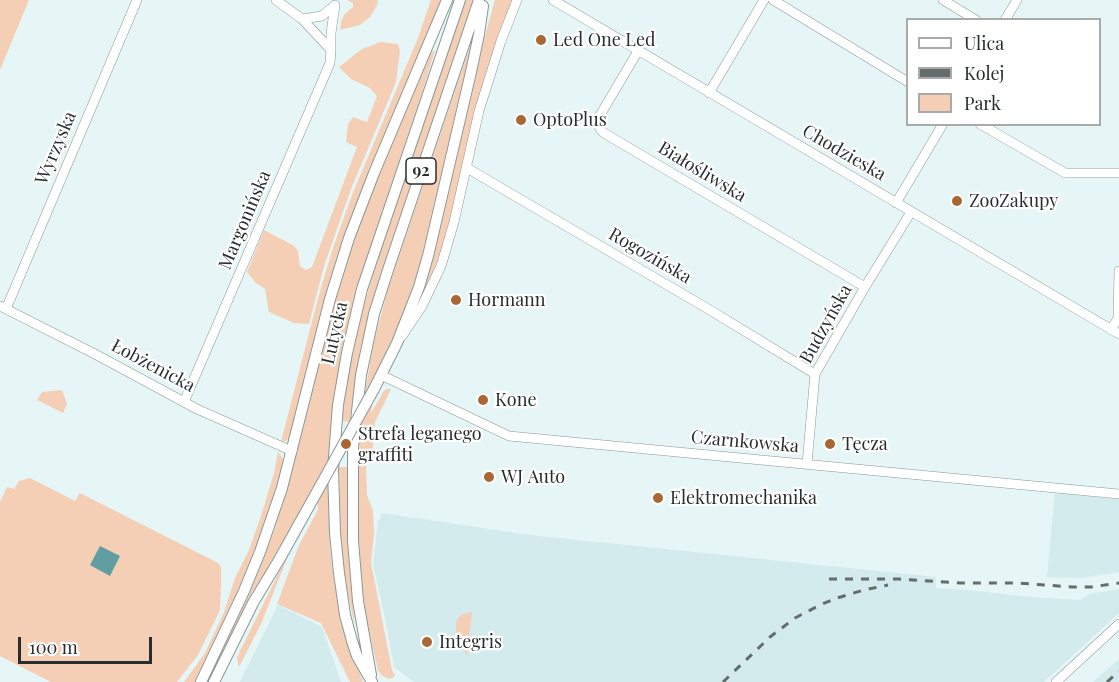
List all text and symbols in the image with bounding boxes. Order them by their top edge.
legend [906,18,1101,126]
place label: Led One Led [553,29,655,51]
text: Ulica [964,31,1004,55]
marker: Led One Led [534,33,548,47]
text: Kolej [964,61,1004,85]
text: Park [964,91,1001,115]
street label: Wyrzyska [31,108,81,188]
place label: OptoPlus [533,109,607,131]
marker: OptoPlus [514,113,528,127]
street label: Chodzieska [798,120,890,186]
street label: Białośliwska [654,137,750,207]
road number: 92 [406,158,436,184]
street label: Margonińska [214,167,276,273]
place label: ZooZakupy [969,190,1058,212]
marker: ZooZakupy [950,194,964,208]
street label: Rogozińska [605,224,695,288]
street label: Budzyńska [795,281,857,367]
place label: Hormann [468,289,546,311]
marker: Hormann [449,293,463,307]
street label: Lutycka [317,300,353,366]
street label: Łobżenicka [107,335,199,397]
place label: Kone [495,389,537,411]
marker: Kone [476,393,490,407]
place label: Strefa leganego graffiti [358,423,482,466]
street label: Czarnkowska [690,427,800,457]
place label: Tęcza [842,433,888,455]
marker: Strefa leganego graffiti [339,437,353,451]
marker: Tęcza [823,437,837,451]
place label: WJ Auto [501,466,565,488]
marker: WJ Auto [482,470,496,484]
place label: Elektromechanika [670,487,817,509]
marker: Elektromechanika [651,491,665,505]
scale bar [21,625,154,663]
place label: Integris [439,631,502,653]
text: 100 m [29,635,78,659]
marker: Integris [420,635,434,649]

